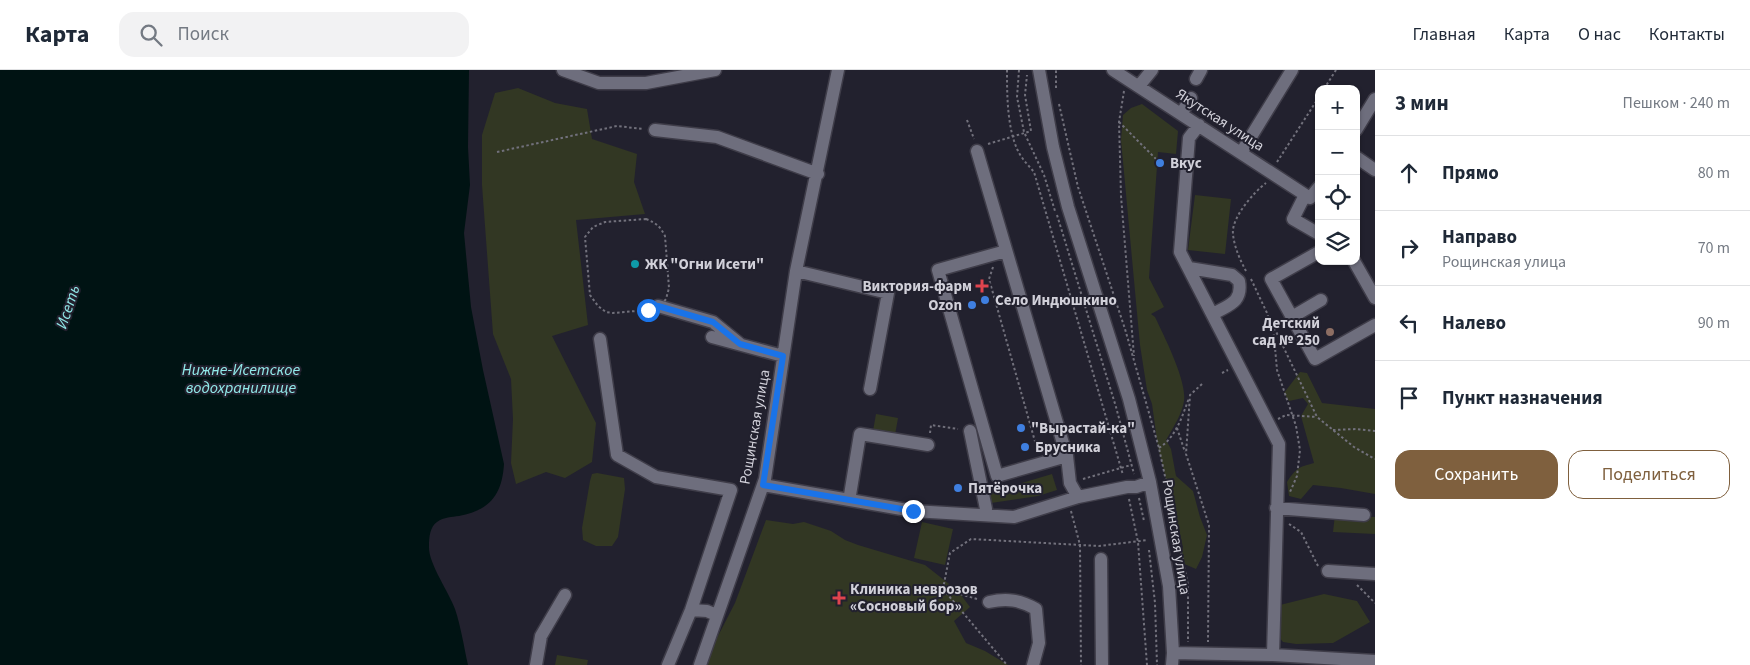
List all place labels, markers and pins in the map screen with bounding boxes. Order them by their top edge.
place label: Вкус [1170,153,1202,174]
marker: Вкус [1154,157,1166,169]
place label: ЖК "Огни Исети" [645,254,764,275]
marker: ЖК "Огни Исети" [629,258,641,270]
place label: Виктория-фарм [863,276,972,297]
marker: Виктория-фарм [976,280,988,292]
place label: Село Индюшкино [995,290,1117,311]
marker: Село Индюшкино [979,294,991,306]
place label: Ozon [928,295,962,316]
marker: Ozon [966,299,978,311]
place label: Детский сад № 250 [1252,313,1320,351]
marker: Детский сад № 250 [1324,326,1336,338]
place label: "Вырастай-ка" [1031,418,1135,439]
marker: "Вырастай-ка" [1015,422,1027,434]
place label: Брусника [1035,437,1101,458]
marker: Брусника [1019,441,1031,453]
place label: Пятёрочка [968,478,1042,499]
marker: Пятёрочка [952,482,964,494]
place label: Клиника неврозов «Сосновый бор» [850,579,978,617]
marker: Клиника неврозов «Сосновый бор» [832,591,846,605]

